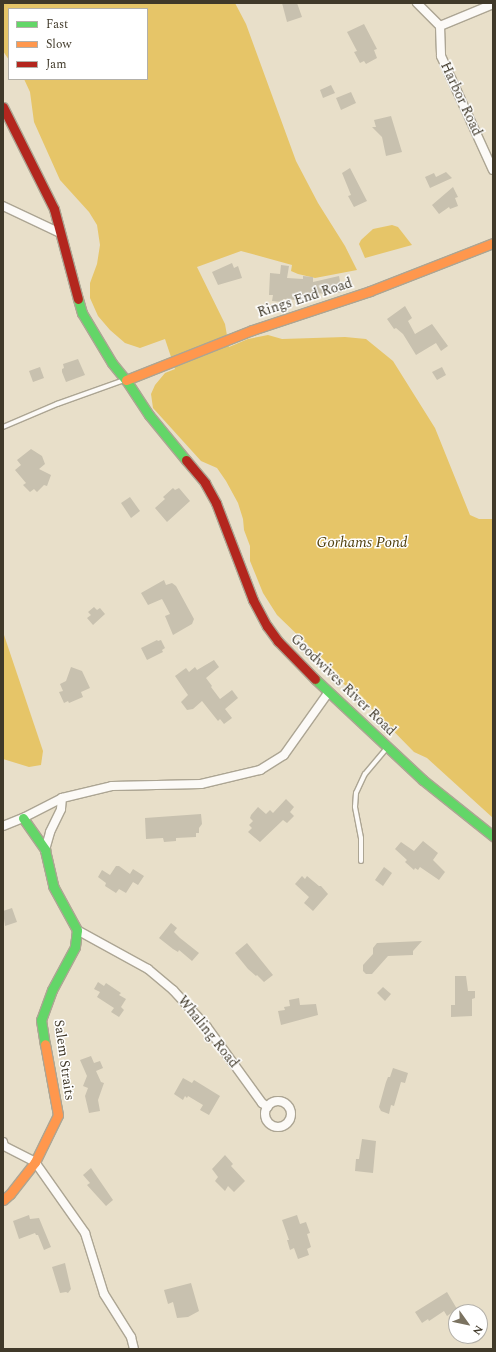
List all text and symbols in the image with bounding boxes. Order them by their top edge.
legend [8,8,148,80]
text: Fast [46,15,68,34]
text: Slow [46,35,71,54]
text: Jam [46,55,67,74]
street label: Harbor Road [437,59,485,139]
street label: Rings End Road [255,275,355,321]
water label: Gorhams Pond [316,534,408,552]
street label: Goodwives River Road [287,630,399,740]
street label: Whaling Road [174,993,242,1071]
street label: Salem Straits [50,1018,78,1102]
north arrow [448,1304,488,1344]
text: N [468,1322,487,1339]

